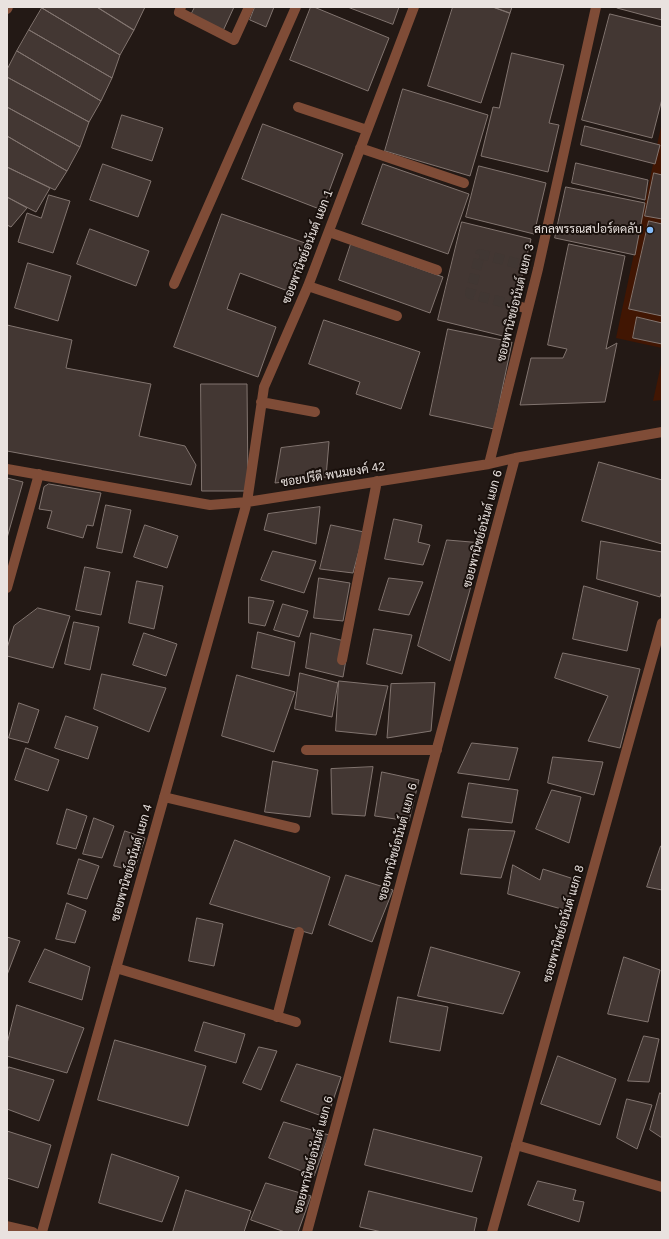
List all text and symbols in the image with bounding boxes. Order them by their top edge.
street label: ซอยพานิชย์อนันต์ แยก 1 [280,188,336,306]
place label: สกลพรรณสปอร์ตคลับ [534,223,642,237]
marker: สกลพรรณสปอร์ตคลับ [645,225,655,235]
street label: ซอยพานิชย์อนันต์ แยก 3 [494,242,538,364]
street label: ซอยปรีดี พนมยงค์ 42 [280,460,386,490]
street label: ซอยพานิชย์อนันต์ แยก 6 [460,469,506,589]
street label: ซอยพานิชย์อนันต์ แยก 6 [375,782,421,902]
street label: ซอยพานิชย์อนันต์ แยก 4 [108,803,156,923]
street label: ซอยพานิชย์อนันต์ แยก 8 [540,864,588,984]
street label: ซอยพานิชย์อนันต์ แยก 6 [291,1095,337,1215]

